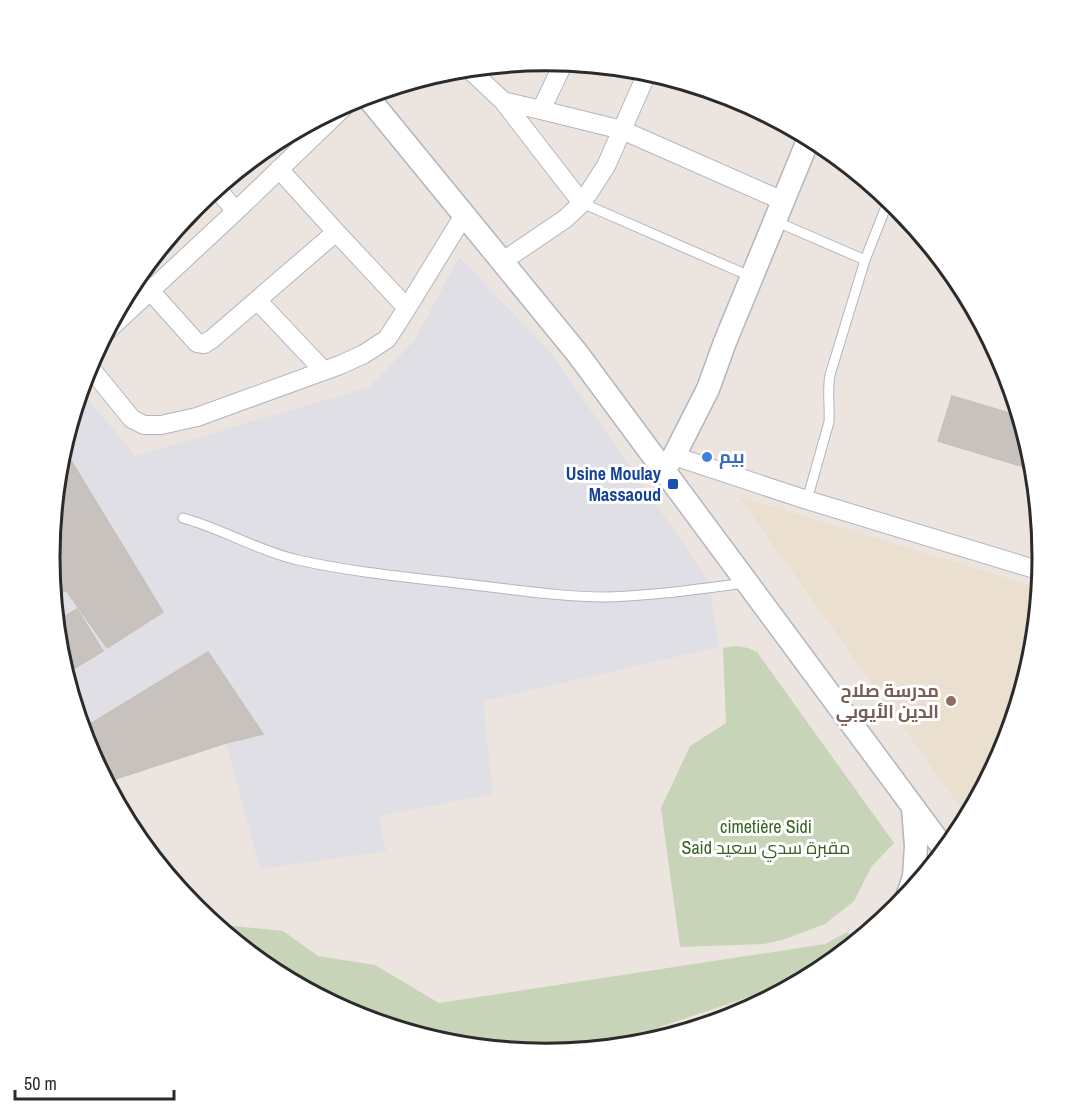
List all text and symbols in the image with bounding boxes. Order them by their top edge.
place label: بيم [719,444,745,469]
marker: بيم [700,450,714,464]
place label: Usine Moulay Massaoud [566,461,662,507]
marker: Usine Moulay Massaoud [666,477,680,491]
place label: مدرسة صلاح الدين الأيوبي [836,678,939,727]
marker: مدرسة صلاح الدين الأيوبي [944,694,958,708]
park label: cimetière Sidi Said مقبرة سدي سعيد [682,814,850,862]
scale bar [15,1063,174,1101]
text: 50 m [24,1071,57,1096]

